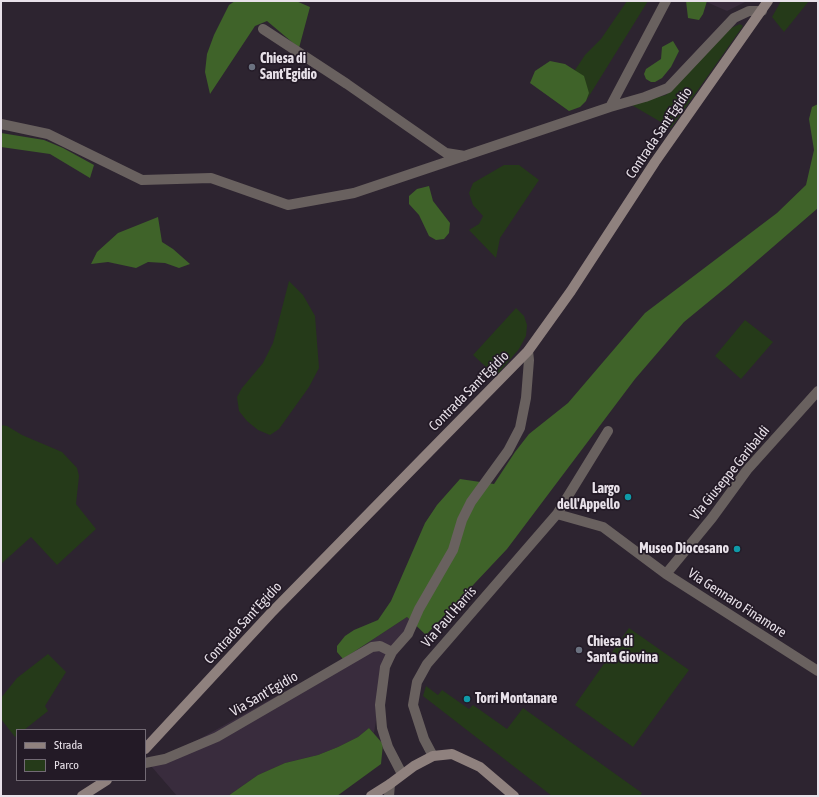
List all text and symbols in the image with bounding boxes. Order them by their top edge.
place label: Chiesa di Sant'Egidio [260,51,317,84]
marker: Chiesa di Sant'Egidio [247,62,257,72]
street label: Contrada Sant'Egidio [622,84,696,182]
street label: Contrada Sant'Egidio [425,347,513,435]
street label: Via Giuseppe Garibaldi [687,422,773,524]
place label: Largo dell'Appello [557,481,620,514]
marker: Largo dell'Appello [623,492,633,502]
place label: Museo Diocesano [639,541,729,557]
marker: Museo Diocesano [732,544,742,554]
street label: Via Gennaro Finamore [684,565,790,641]
street label: Contrada Sant'Egidio [201,578,285,668]
street label: Via Paul Harris [418,583,480,651]
place label: Chiesa di Santa Giovina [587,634,658,666]
marker: Chiesa di Santa Giovina [574,645,584,655]
street label: Via Sant'Egidio [227,668,301,720]
place label: Torri Montanare [475,691,557,707]
marker: Torri Montanare [462,694,472,704]
legend [16,729,146,781]
text: Strada [54,738,83,752]
text: Parco [54,758,79,772]

